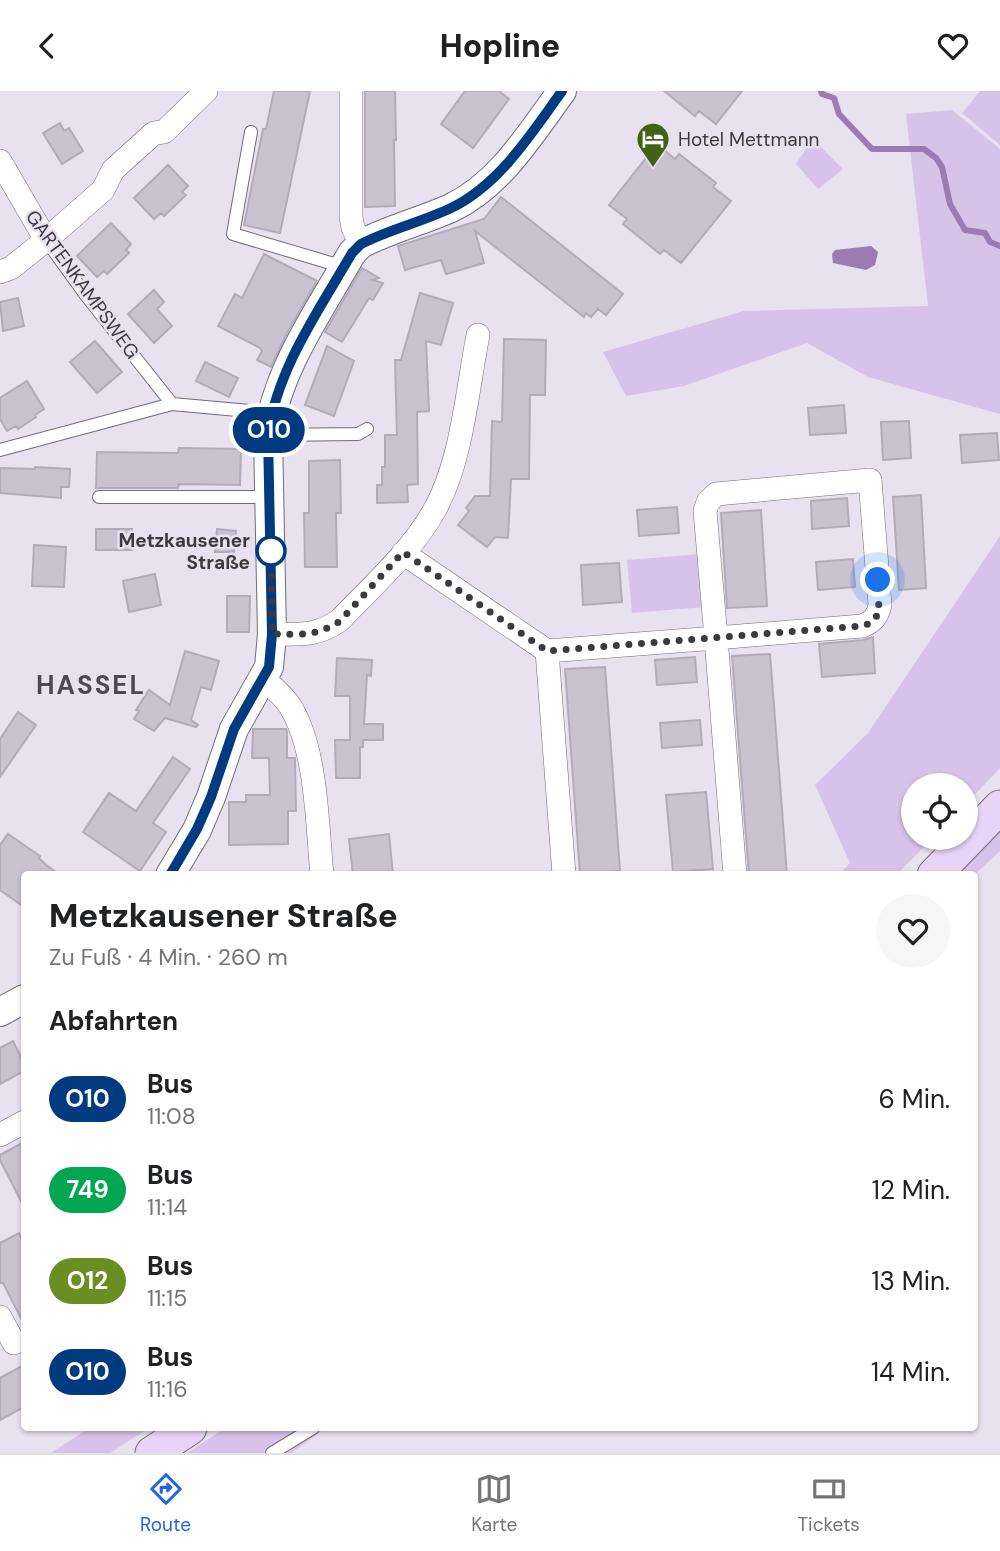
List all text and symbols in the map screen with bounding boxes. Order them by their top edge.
text: Hopline [440,25,560,67]
icon: back [28,27,66,65]
icon: heart [934,27,972,65]
hotel icon: Hotel Mettmann [634,120,672,169]
place label: Hotel Mettmann [678,127,820,152]
street label: GARTENKAMPSWEG [20,205,145,364]
line badge: O10 [229,407,309,453]
text: O10 [247,414,291,445]
place label: Metzkausener Straße [118,528,250,575]
marker: Metzkausener Straße [256,536,286,566]
your location [860,562,895,597]
district label: HASSEL [36,668,146,702]
map controls [901,773,978,850]
button: locate [901,773,978,850]
text: Metzkausener Straße [49,894,398,937]
button: heart [876,894,950,968]
text: Zu Fuß · 4 Min. · 260 m [49,942,288,972]
text: Abfahrten [49,1004,178,1038]
text: Bus [147,1067,193,1101]
text: 6 Min. [879,1082,950,1116]
text: O10 [65,1083,110,1114]
text: 11:08 [147,1101,196,1131]
text: Bus [147,1158,193,1192]
text: 12 Min. [872,1173,950,1207]
text: 749 [66,1174,109,1205]
text: 11:14 [147,1192,187,1222]
text: Bus [147,1249,193,1283]
text: 13 Min. [871,1264,950,1298]
text: O12 [67,1265,108,1296]
text: 11:15 [147,1283,187,1313]
text: Bus [147,1340,193,1374]
text: 14 Min. [871,1355,950,1389]
text: O10 [65,1356,110,1387]
text: 11:16 [147,1374,188,1404]
tab: Route [140,1470,191,1537]
tab: Karte [471,1470,517,1537]
tab: Tickets [797,1470,860,1537]

